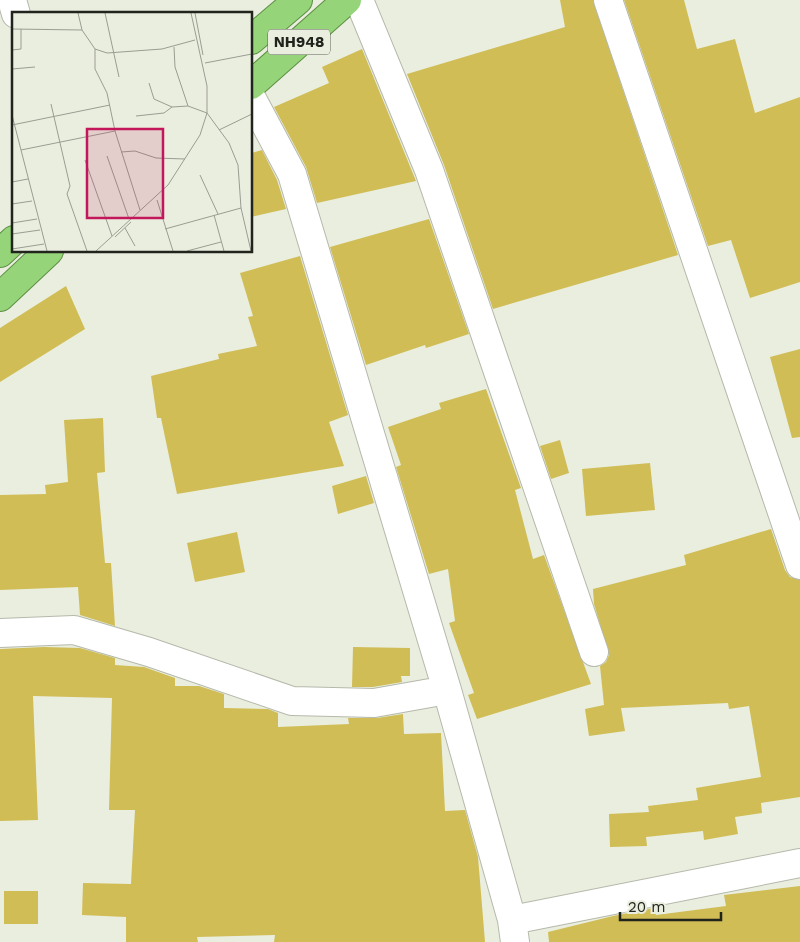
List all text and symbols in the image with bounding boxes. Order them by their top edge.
inset map [12,12,252,252]
road number: NH948 [268,30,330,54]
scale bar [620,890,721,922]
text: 20 m [628,898,666,916]

